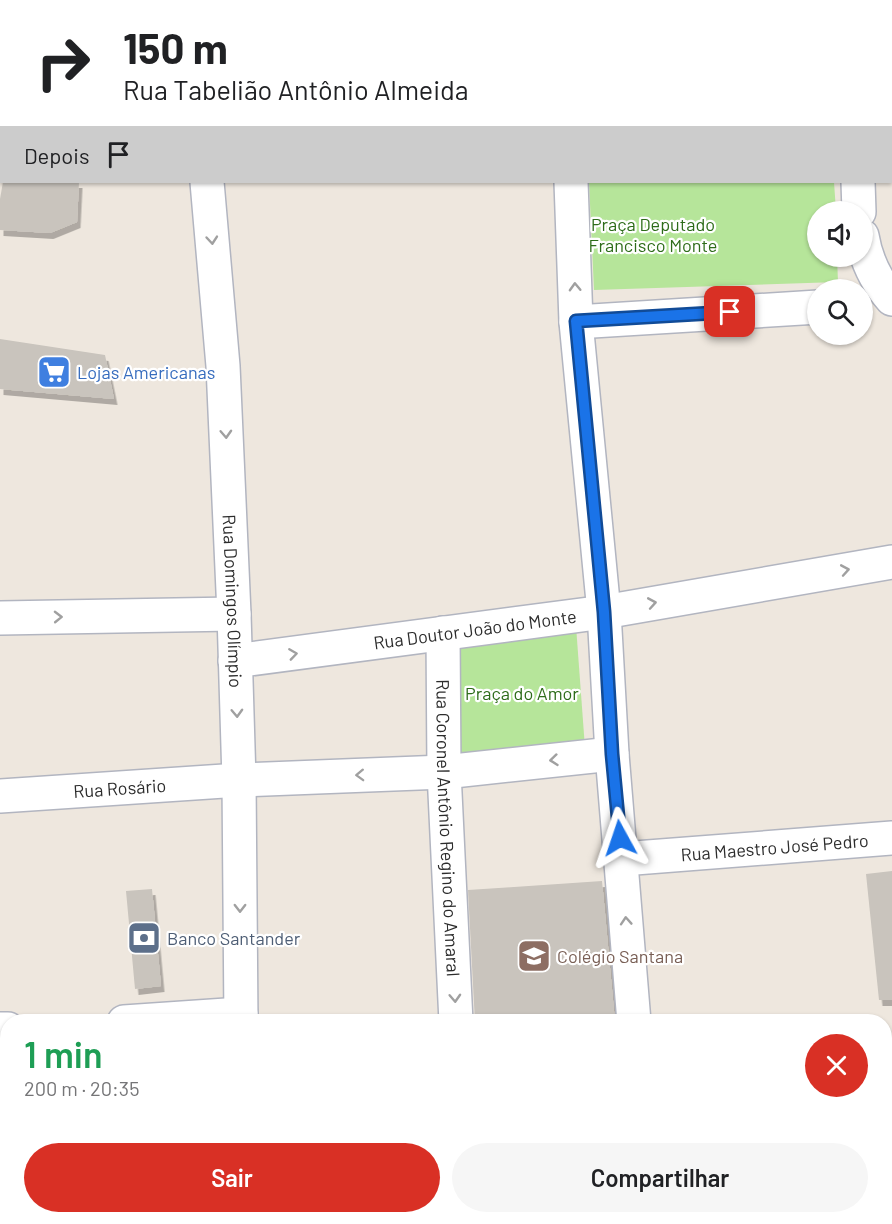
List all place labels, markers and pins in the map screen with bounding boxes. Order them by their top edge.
pin [704,286,755,337]
supermarket icon: Lojas Americanas [36,354,72,390]
place label: Lojas Americanas [77,361,215,383]
bank icon: Banco Santander [126,920,162,956]
place label: Banco Santander [167,927,301,949]
school or university icon: Colégio Santana [516,938,552,974]
place label: Colégio Santana [557,945,683,967]

